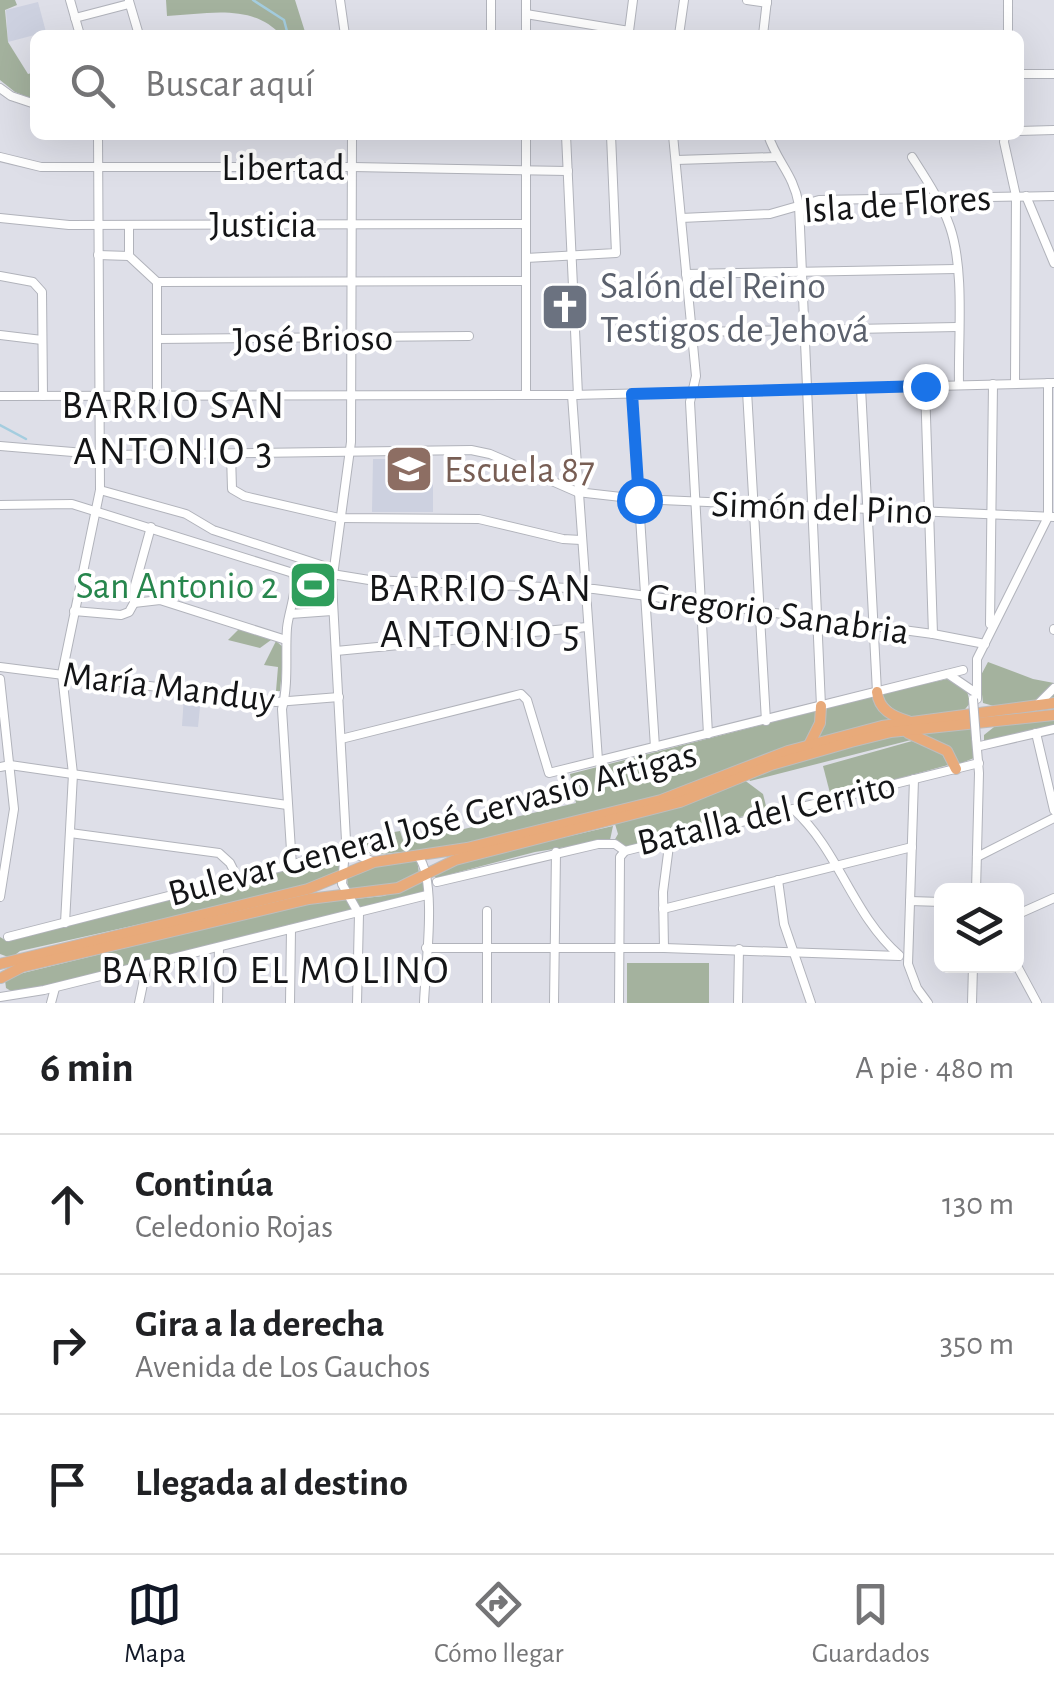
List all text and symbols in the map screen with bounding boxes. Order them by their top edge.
search box [30,30,1024,140]
icon: search [65,58,120,113]
text: Buscar aquí [145,66,314,104]
street label: Libertad [221,150,345,188]
street label: Isla de Flores [802,179,992,231]
street label: Justicia [209,207,317,245]
place label: Salón del Reino Testigos de Jehová [600,268,869,350]
church icon: Salón del Reino Testigos de Jehová [539,281,591,333]
street label: José Brioso [233,320,394,360]
route end [903,364,949,410]
district label: BARRIO SAN ANTONIO 3 [61,386,287,472]
school or university icon: Escuela 87 [383,443,435,495]
place label: Escuela 87 [444,452,595,490]
route start [617,478,663,524]
street label: Simón del Pino [710,486,933,532]
sports icon: San Antonio 2 [287,559,339,611]
place label: San Antonio 2 [76,568,278,606]
district label: BARRIO SAN ANTONIO 5 [368,569,594,655]
street label: Gregorio Sanabria [644,578,911,652]
street label: María Manduy [61,656,277,720]
street label: Bulevar General José Gervasio Artigas [164,736,701,914]
street label: Batalla del Cerrito [634,767,899,863]
map controls [934,883,1024,973]
button: layers [934,883,1024,973]
district label: BARRIO EL MOLINO [101,951,451,991]
text: 6 min [40,1047,134,1089]
text: A pie · 480 m [855,1052,1014,1084]
text: Continúa [135,1166,274,1204]
icon: ahead [40,1177,95,1232]
text: 130 m [942,1188,1014,1220]
text: Celedonio Rojas [135,1211,333,1243]
text: Gira a la derecha [135,1306,385,1344]
icon: right [40,1317,95,1372]
text: 350 m [940,1328,1014,1360]
text: Avenida de Los Gauchos [135,1351,430,1383]
icon: arrive [40,1457,95,1512]
text: Llegada al destino [135,1465,408,1503]
tab: Mapa [124,1577,186,1671]
tab: Cómo llegar [434,1577,564,1671]
tab: Guardados [812,1577,930,1671]

